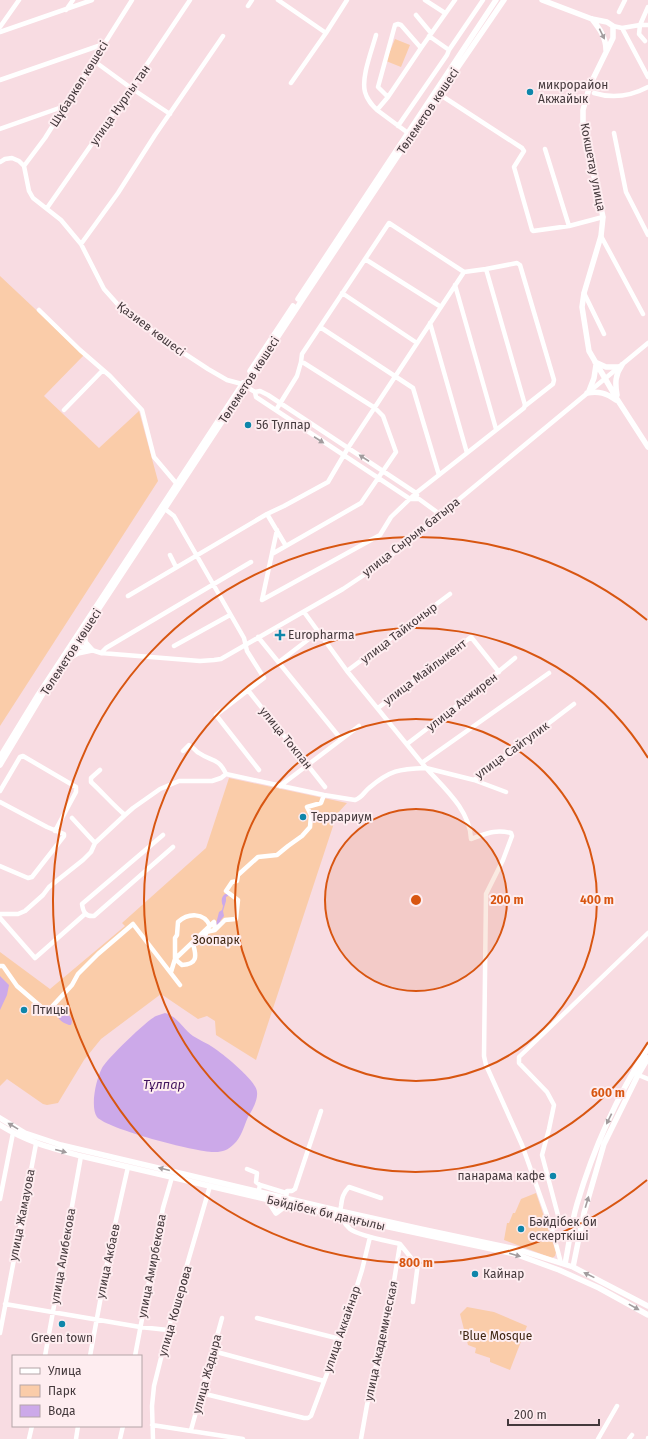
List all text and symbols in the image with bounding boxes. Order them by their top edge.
one-way arrow [599,28,605,40]
street label: Шұбаркөл көшесі [47,38,111,130]
street label: улица Нурлы тан [87,62,153,148]
street label: Төлеметов көшесі [394,65,462,157]
place label: микрорайон Акжайык [538,78,608,106]
marker: микрорайон Акжайык [525,87,535,97]
street label: Кокшетау улица [578,122,608,212]
street label: Қазиев көшесі [114,299,188,359]
street label: Төлеметов көшесі [216,334,282,426]
place label: 56 Тулпар [256,418,311,432]
marker: 56 Тулпар [243,420,253,430]
one-way arrow [314,436,324,444]
one-way arrow [358,455,370,462]
street label: улица Сырым батыра [359,495,463,579]
street label: улица Тайконыр [358,600,440,666]
street label: Төлеметов көшесі [38,606,104,698]
place label: Europharma [288,628,355,642]
marker: Europharma [275,630,285,640]
street label: улица Майлыкент [381,636,470,708]
street label: улица Акжирен [424,670,500,734]
street label: улица Токпан [257,704,315,772]
street label: улица Сайгулик [472,718,552,782]
place label: Террариум [311,810,372,824]
marker: Террариум [298,812,308,822]
centre of rings [409,893,423,907]
text: 200 m [490,893,524,907]
text: 400 m [580,893,614,907]
park label: Зоопарк [192,933,240,947]
place label: Птицы [32,1003,69,1017]
marker: Птицы [19,1005,29,1015]
water label: Тұлпар [143,1077,185,1092]
text: 600 m [591,1086,625,1100]
one-way arrow [606,1114,612,1125]
one-way arrow [7,1122,19,1129]
one-way arrow [55,1149,67,1155]
one-way arrow [158,1166,171,1172]
street label: улица Жамауова [6,1168,38,1262]
place label: панарама кафе [458,1169,545,1183]
marker: панарама кафе [548,1171,558,1181]
street label: Бәйдібек би даңғылы [265,1193,387,1233]
one-way arrow [584,1196,590,1208]
street label: улица Алибекова [48,1207,78,1305]
street label: улица Амирбекова [135,1213,169,1319]
place label: Бәйдібек би ескерткіші [529,1215,597,1243]
street label: улица Акбаев [93,1222,123,1300]
marker: Бәйдібек би ескерткіші [516,1224,526,1234]
one-way arrow [510,1252,522,1258]
text: 800 m [399,1256,433,1270]
street label: улица Кошерова [155,1264,195,1358]
place label: Кайнар [483,1267,524,1281]
marker: Кайнар [470,1269,480,1279]
one-way arrow [583,1272,594,1278]
street label: улица Академическая [361,1280,401,1402]
street label: улица Аккайнар [321,1284,363,1374]
one-way arrow [628,1303,640,1310]
marker: Green town [57,1319,67,1329]
park label: 'Blue Mosque [460,1329,532,1343]
place label: Green town [31,1331,93,1345]
street label: улица Жадыра [190,1333,224,1415]
legend [12,1355,142,1427]
text: Улица [48,1364,82,1378]
text: Парк [48,1384,77,1398]
scale bar [508,1401,599,1427]
text: Вода [48,1404,75,1418]
text: 200 m [514,1408,547,1422]

